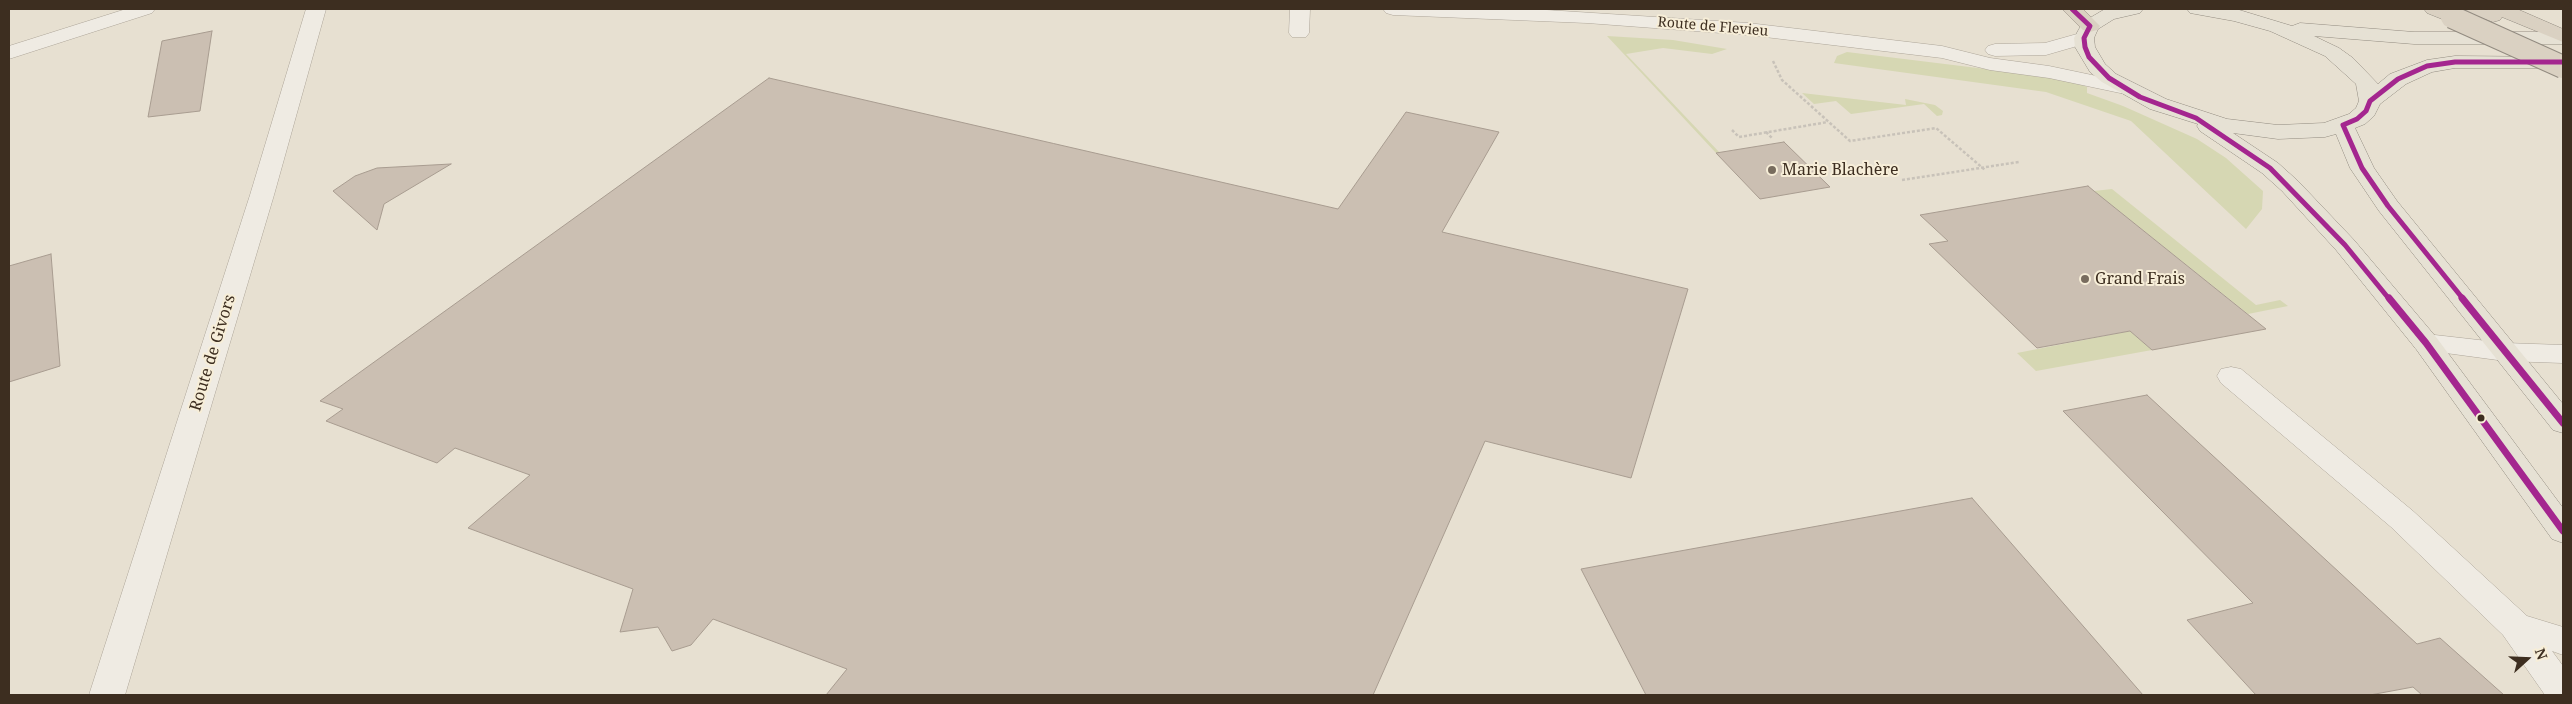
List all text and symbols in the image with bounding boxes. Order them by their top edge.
street label: Route de Flevieu [1657,14,1769,40]
place label: Marie Blachère [1782,160,1899,180]
marker: Marie Blachère [1766,164,1778,176]
place label: Grand Frais [2095,269,2185,289]
marker: Grand Frais [2079,273,2091,285]
street label: Route de Givors [186,293,240,413]
unlabelled marker [2476,413,2486,423]
north arrow [2502,634,2552,684]
text: N [2531,645,2552,662]

